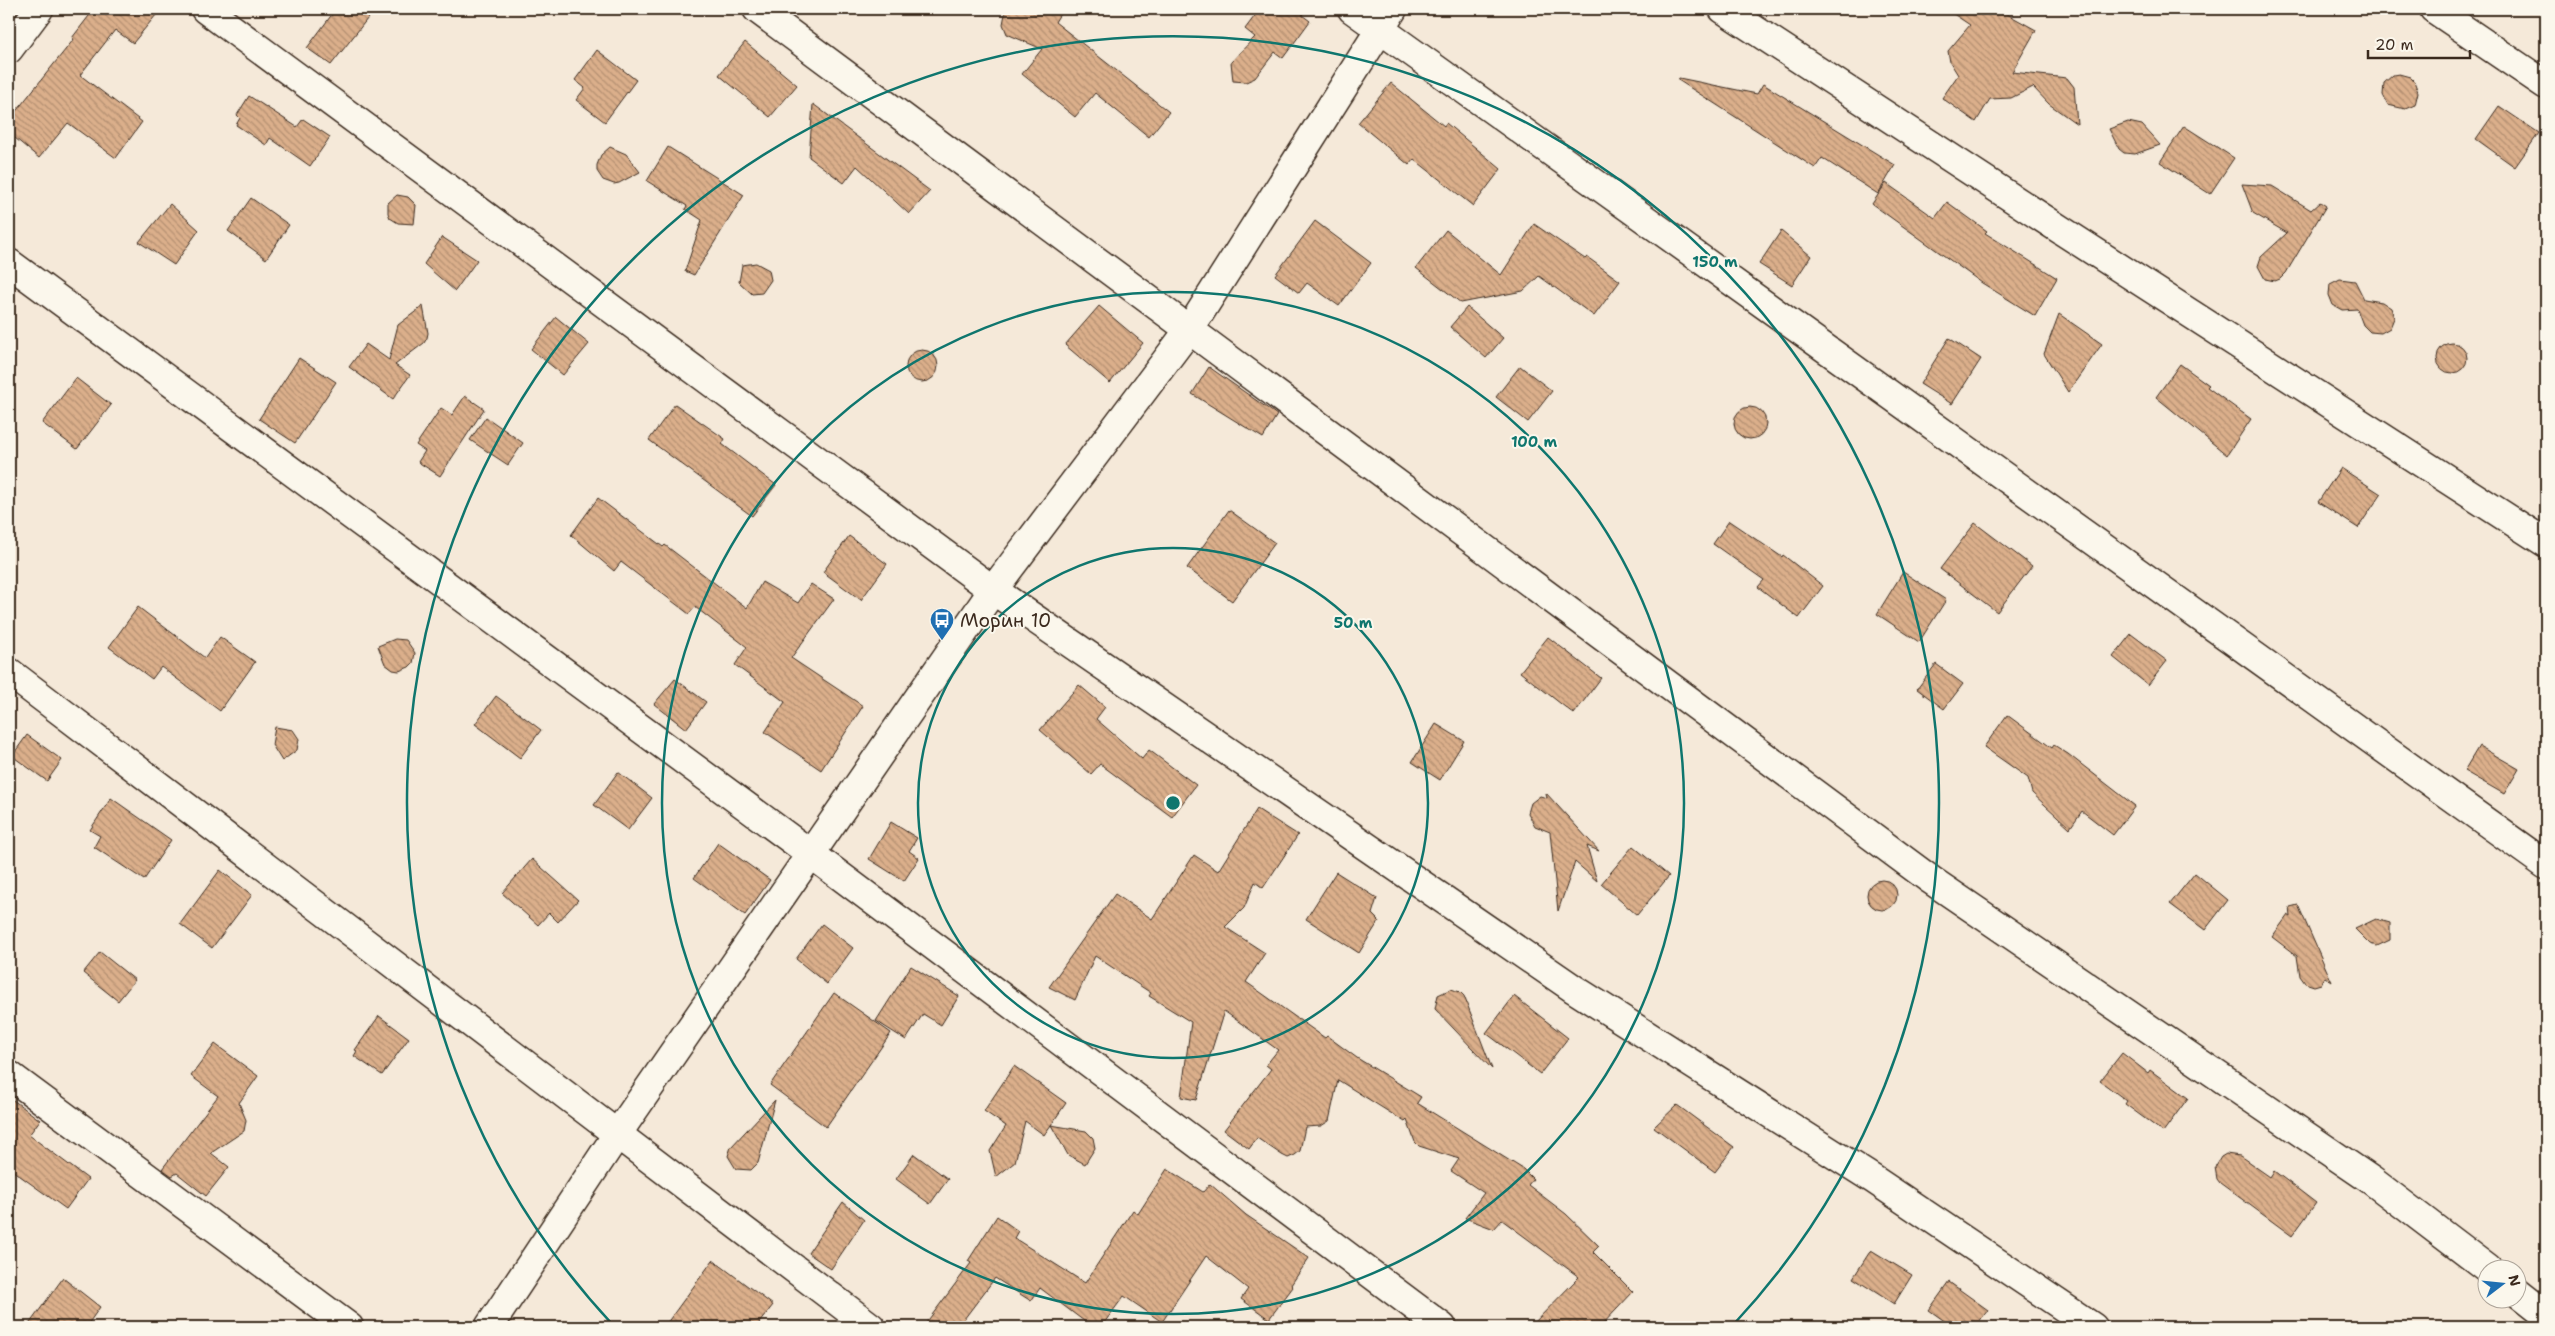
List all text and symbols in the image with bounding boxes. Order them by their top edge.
scale bar [2368,28,2470,60]
text: 20 m [2375,35,2414,55]
text: 150 m [1692,252,1738,272]
text: 100 m [1511,432,1557,452]
bus stop icon: Морин 10 [929,607,955,641]
place label: Морин 10 [960,608,1051,633]
text: 50 m [1334,613,1373,633]
centre of rings [1164,794,1182,812]
north arrow [2478,1258,2528,1308]
text: N [2504,1273,2525,1288]

